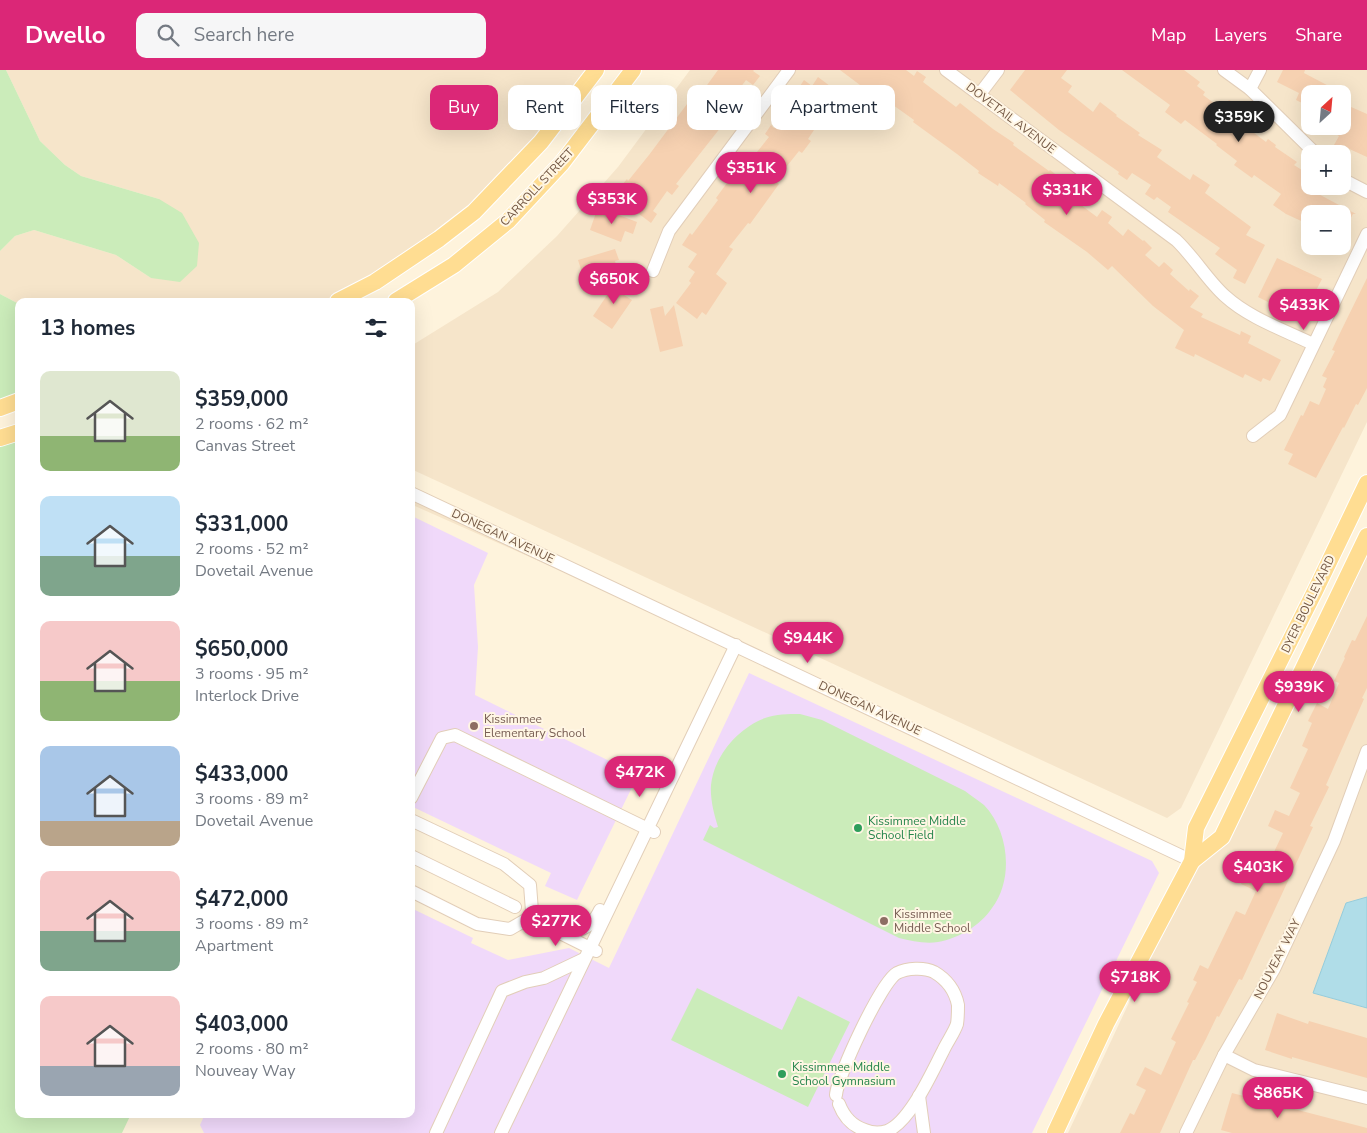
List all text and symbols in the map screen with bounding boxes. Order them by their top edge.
search box [136,13,486,58]
text: Dwello [25,19,106,51]
icon: search [154,21,182,49]
text: Search here [194,22,294,48]
text: Map [1151,23,1186,47]
text: Layers [1214,23,1267,47]
text: Share [1295,23,1342,47]
street label: DOVETAIL AVENUE [963,79,1059,157]
chip: Buy [430,85,498,130]
chip: Rent [508,85,581,130]
chip: Filters [591,85,677,130]
chip: New [687,85,761,130]
chip: Apartment [771,85,895,130]
north arrow [1301,85,1351,135]
map controls [1301,85,1351,255]
pin: $359K [1204,100,1274,143]
text: $359K [1214,106,1264,128]
street label: CARROLL STREET [497,144,578,230]
button: + [1301,145,1351,195]
pin: $351K [716,152,786,194]
text: $351K [726,157,776,179]
pin: $331K [1032,174,1102,216]
text: $331K [1042,179,1092,201]
pin: $353K [577,182,647,225]
text: $353K [587,188,637,210]
button: − [1301,205,1351,255]
pin: $650K [579,262,649,305]
text: $650K [589,268,639,290]
pin: $433K [1269,288,1339,331]
text: $433K [1279,294,1329,316]
text: 13 homes [40,314,135,342]
icon: filters [362,314,390,342]
text: $359,000 [195,385,288,413]
icon: home [80,391,140,451]
text: 2 rooms · 62 m² [195,413,308,435]
text: Canvas Street [195,435,295,457]
street label: DONEGAN AVENUE [449,505,557,567]
text: $331,000 [195,510,288,538]
icon: home [80,516,140,576]
text: 2 rooms · 52 m² [195,538,308,560]
street label: DYER BOULEVARD [1277,552,1339,655]
text: Dovetail Avenue [195,560,313,582]
pin: $944K [773,622,843,664]
text: $944K [783,627,833,649]
text: $650,000 [195,635,288,663]
icon: home [80,641,140,701]
text: 3 rooms · 95 m² [195,663,308,685]
pin: $939K [1264,670,1334,713]
text: $939K [1274,676,1324,698]
street label: DONEGAN AVENUE [816,677,924,739]
text: Interlock Drive [195,685,299,707]
place label: Kissimmee Elementary School [484,711,586,741]
marker: Kissimmee Elementary School [468,720,480,732]
pin: $472K [605,756,675,798]
text: $433,000 [195,760,288,788]
text: $472K [615,761,665,783]
icon: home [80,766,140,826]
text: 3 rooms · 89 m² [195,788,308,810]
text: Dovetail Avenue [195,810,313,832]
place label: Kissimmee Middle School Field [868,813,966,843]
marker: Kissimmee Middle School Field [852,822,864,834]
pin: $403K [1223,850,1293,893]
text: $403K [1233,856,1283,878]
text: $472,000 [195,885,288,913]
icon: home [80,891,140,951]
pin: $277K [521,904,591,947]
place label: Kissimmee Middle School [894,906,971,936]
text: $277K [531,910,581,932]
text: 3 rooms · 89 m² [195,913,308,935]
marker: Kissimmee Middle School [878,915,890,927]
street label: NOUVEAY WAY [1250,915,1304,1002]
text: Apartment [195,935,273,957]
pin: $718K [1100,960,1170,1003]
text: $718K [1110,966,1160,988]
text: $403,000 [195,1010,288,1038]
icon: home [80,1016,140,1076]
text: 2 rooms · 80 m² [195,1038,308,1060]
place label: Kissimmee Middle School Gymnasium [792,1059,896,1089]
text: Nouveay Way [195,1060,295,1082]
marker: Kissimmee Middle School Gymnasium [776,1068,788,1080]
pin: $865K [1243,1076,1313,1119]
text: $865K [1253,1082,1303,1104]

